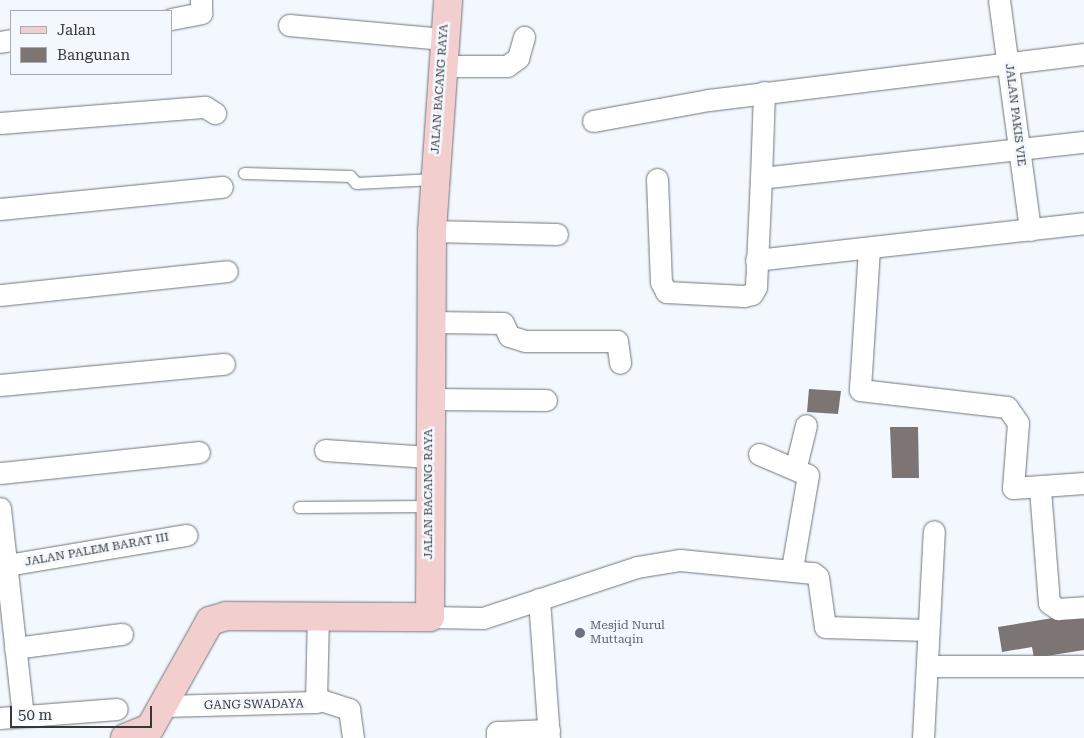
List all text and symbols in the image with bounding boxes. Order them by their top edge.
legend [10,10,172,75]
text: Jalan [57,21,96,39]
street label: JALAN BACANG RAYA [428,23,452,155]
text: Bangunan [57,46,130,64]
street label: JALAN PAKIS VIE [1002,63,1028,167]
street label: JALAN BACANG RAYA [422,429,436,559]
street label: JALAN PALEM BARAT III [24,530,170,570]
place label: Mesjid Nurul Muttaqin [590,619,665,647]
marker: Mesjid Nurul Muttaqin [574,627,586,639]
scale bar [12,696,155,728]
street label: GANG SWADAYA [204,697,304,713]
text: 50 m [18,706,52,724]

